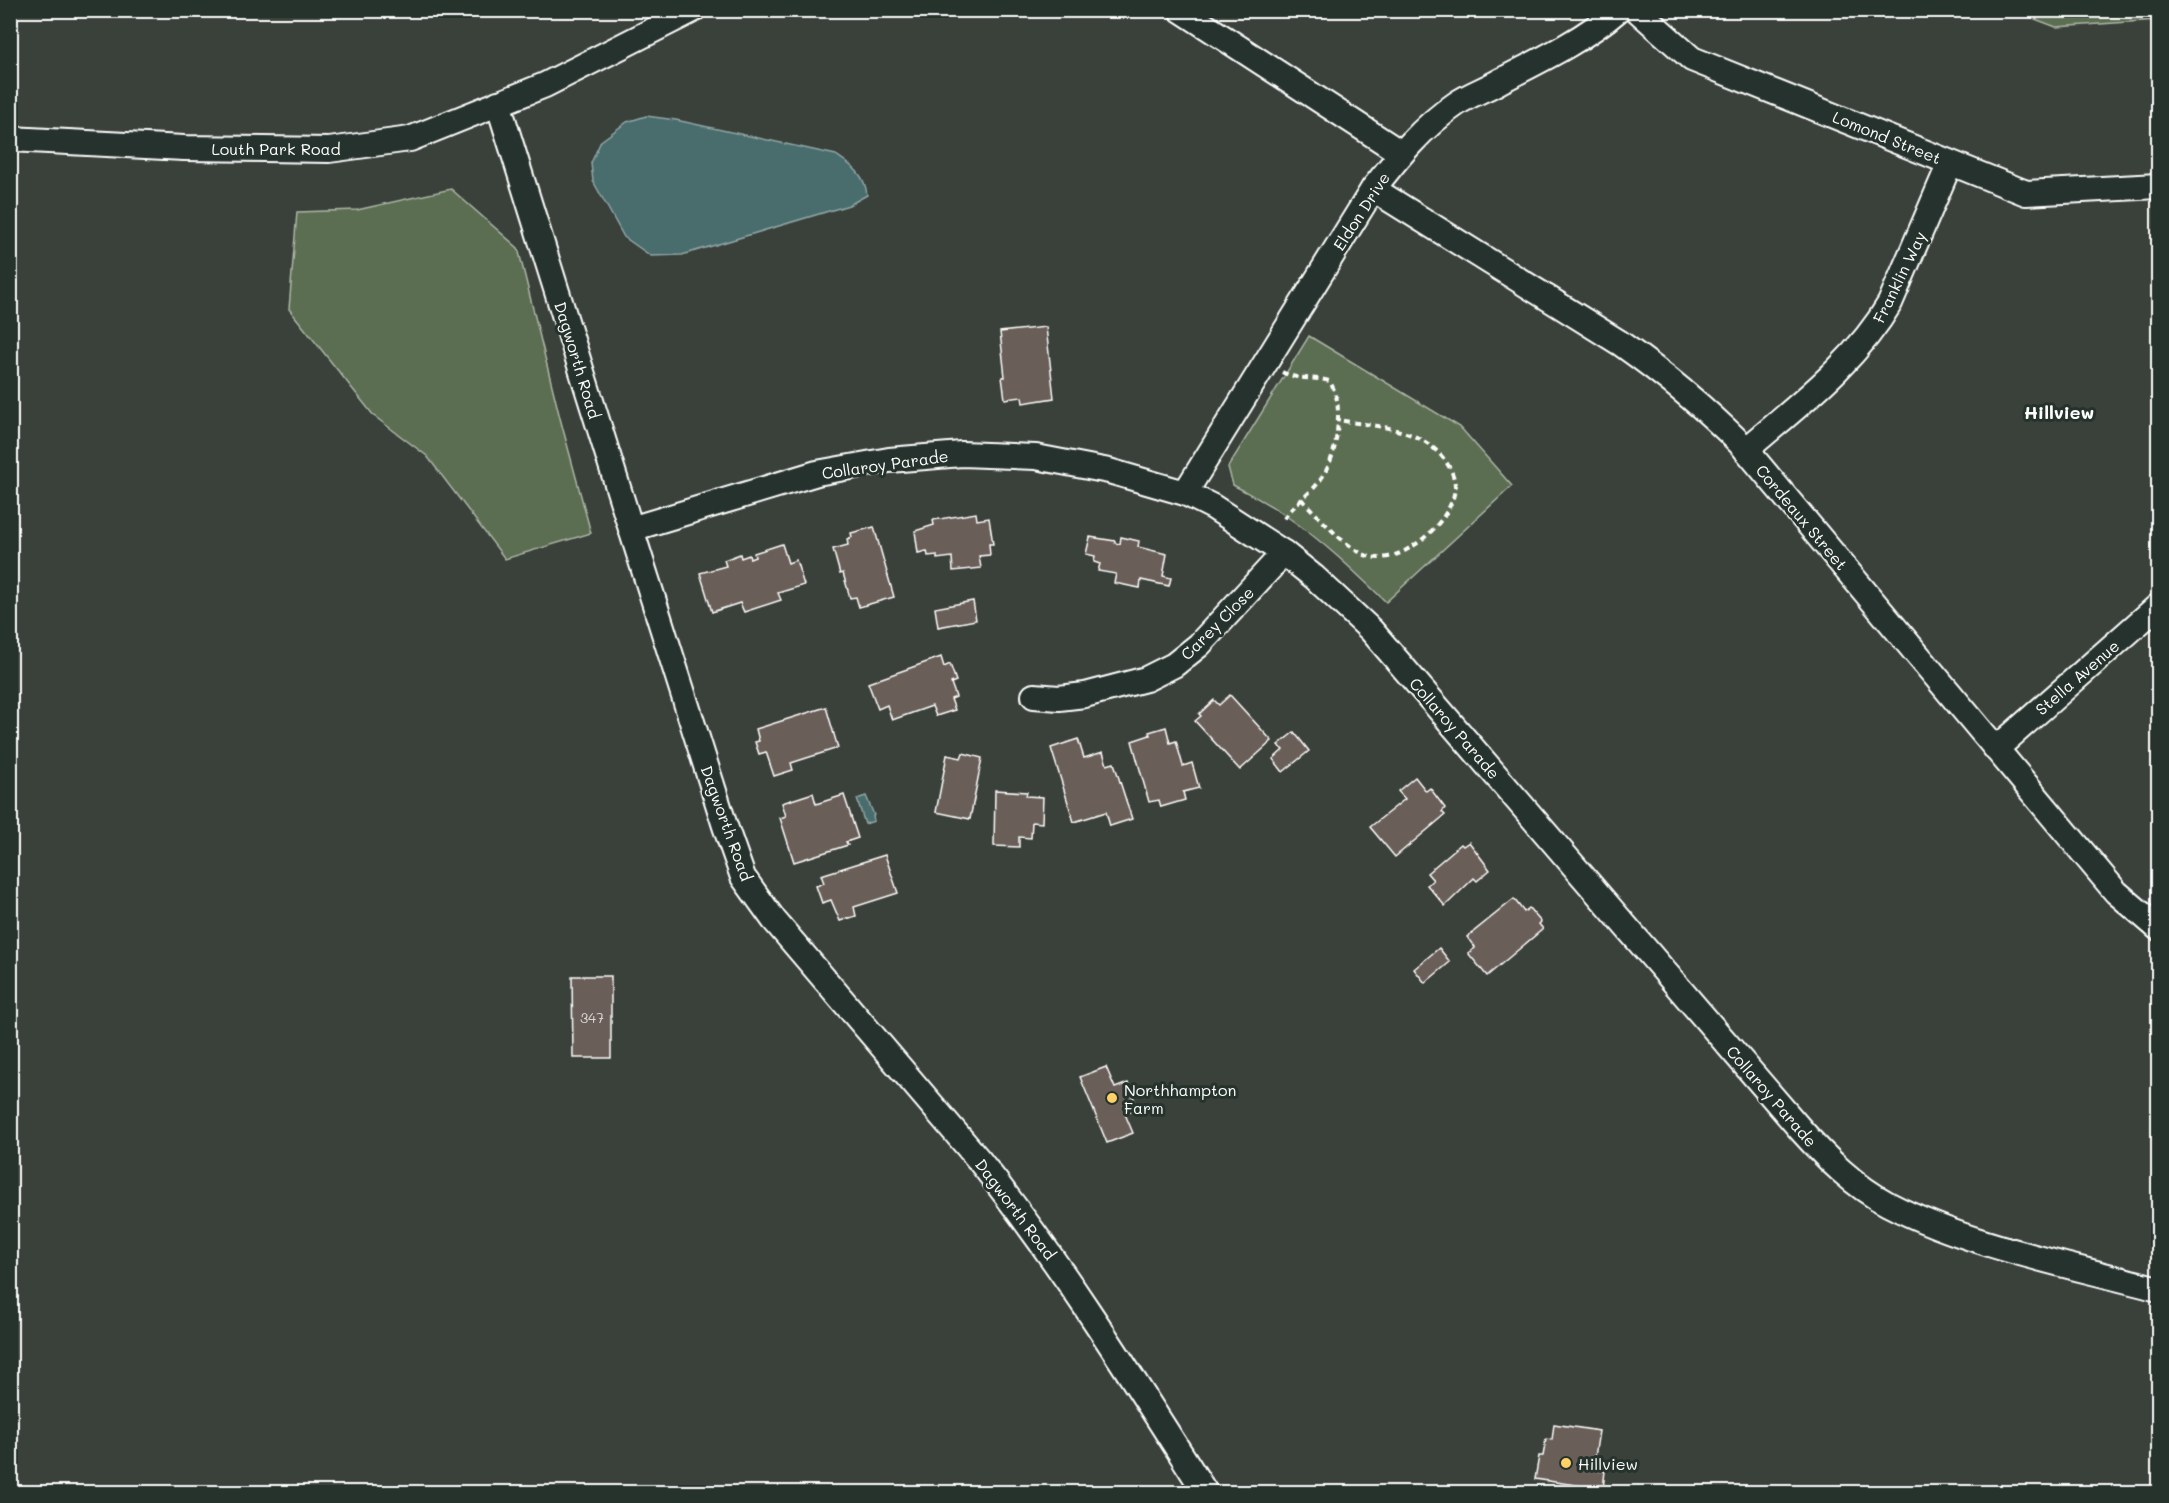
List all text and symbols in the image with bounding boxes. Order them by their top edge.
street label: Lomond Street [1830,106,1944,168]
street label: Louth Park Road [211,138,341,159]
street label: Eldon Drive [1328,168,1394,254]
street label: Franklin Way [1868,228,1930,326]
street label: Dagworth Road [550,299,606,421]
district label: Hillview [2024,400,2094,424]
street label: Collaroy Parade [820,445,950,483]
street label: Cordeaux Street [1752,460,1852,574]
street label: Carey Close [1176,582,1258,664]
street label: Stella Avenue [2031,635,2123,719]
street label: Collaroy Parade [1405,673,1505,783]
street label: Dagworth Road [696,762,758,884]
house number: 347 [580,1008,604,1027]
street label: Collaroy Parade [1722,1041,1822,1151]
place label: Northhampton Farm [1124,1079,1236,1118]
marker: Northhampton Farm [1105,1091,1119,1105]
street label: Dagworth Road [971,1154,1061,1264]
place label: Hillview [1578,1453,1638,1474]
marker: Hillview [1559,1456,1573,1470]

